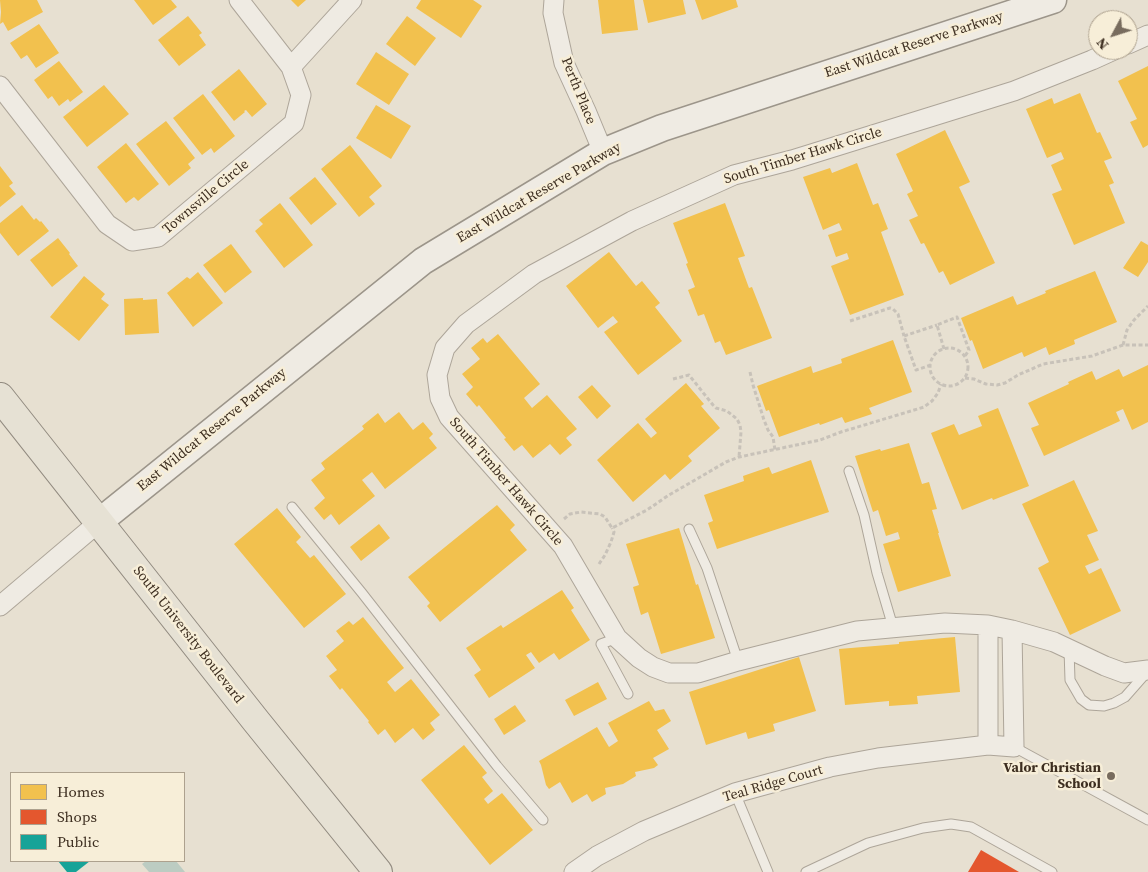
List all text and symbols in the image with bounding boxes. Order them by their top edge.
street label: East Wildcat Reserve Parkway [823,8,1005,82]
north arrow [1088,10,1138,60]
text: N [1091,34,1113,54]
street label: Perth Place [557,55,599,127]
street label: South Timber Hawk Circle [722,124,884,188]
street label: East Wildcat Reserve Parkway [454,139,624,247]
street label: Townsville Circle [160,156,252,238]
street label: East Wildcat Reserve Parkway [134,365,290,495]
street label: South Timber Hawk Circle [446,414,566,550]
street label: South University Boulevard [129,563,247,707]
place label: Valor Christian School [1003,760,1101,792]
street label: Teal Ridge Court [721,762,825,806]
marker: Valor Christian School [1105,770,1117,782]
legend [10,772,185,862]
text: Homes [57,781,104,802]
text: Shops [57,806,97,827]
text: Public [57,831,99,852]

